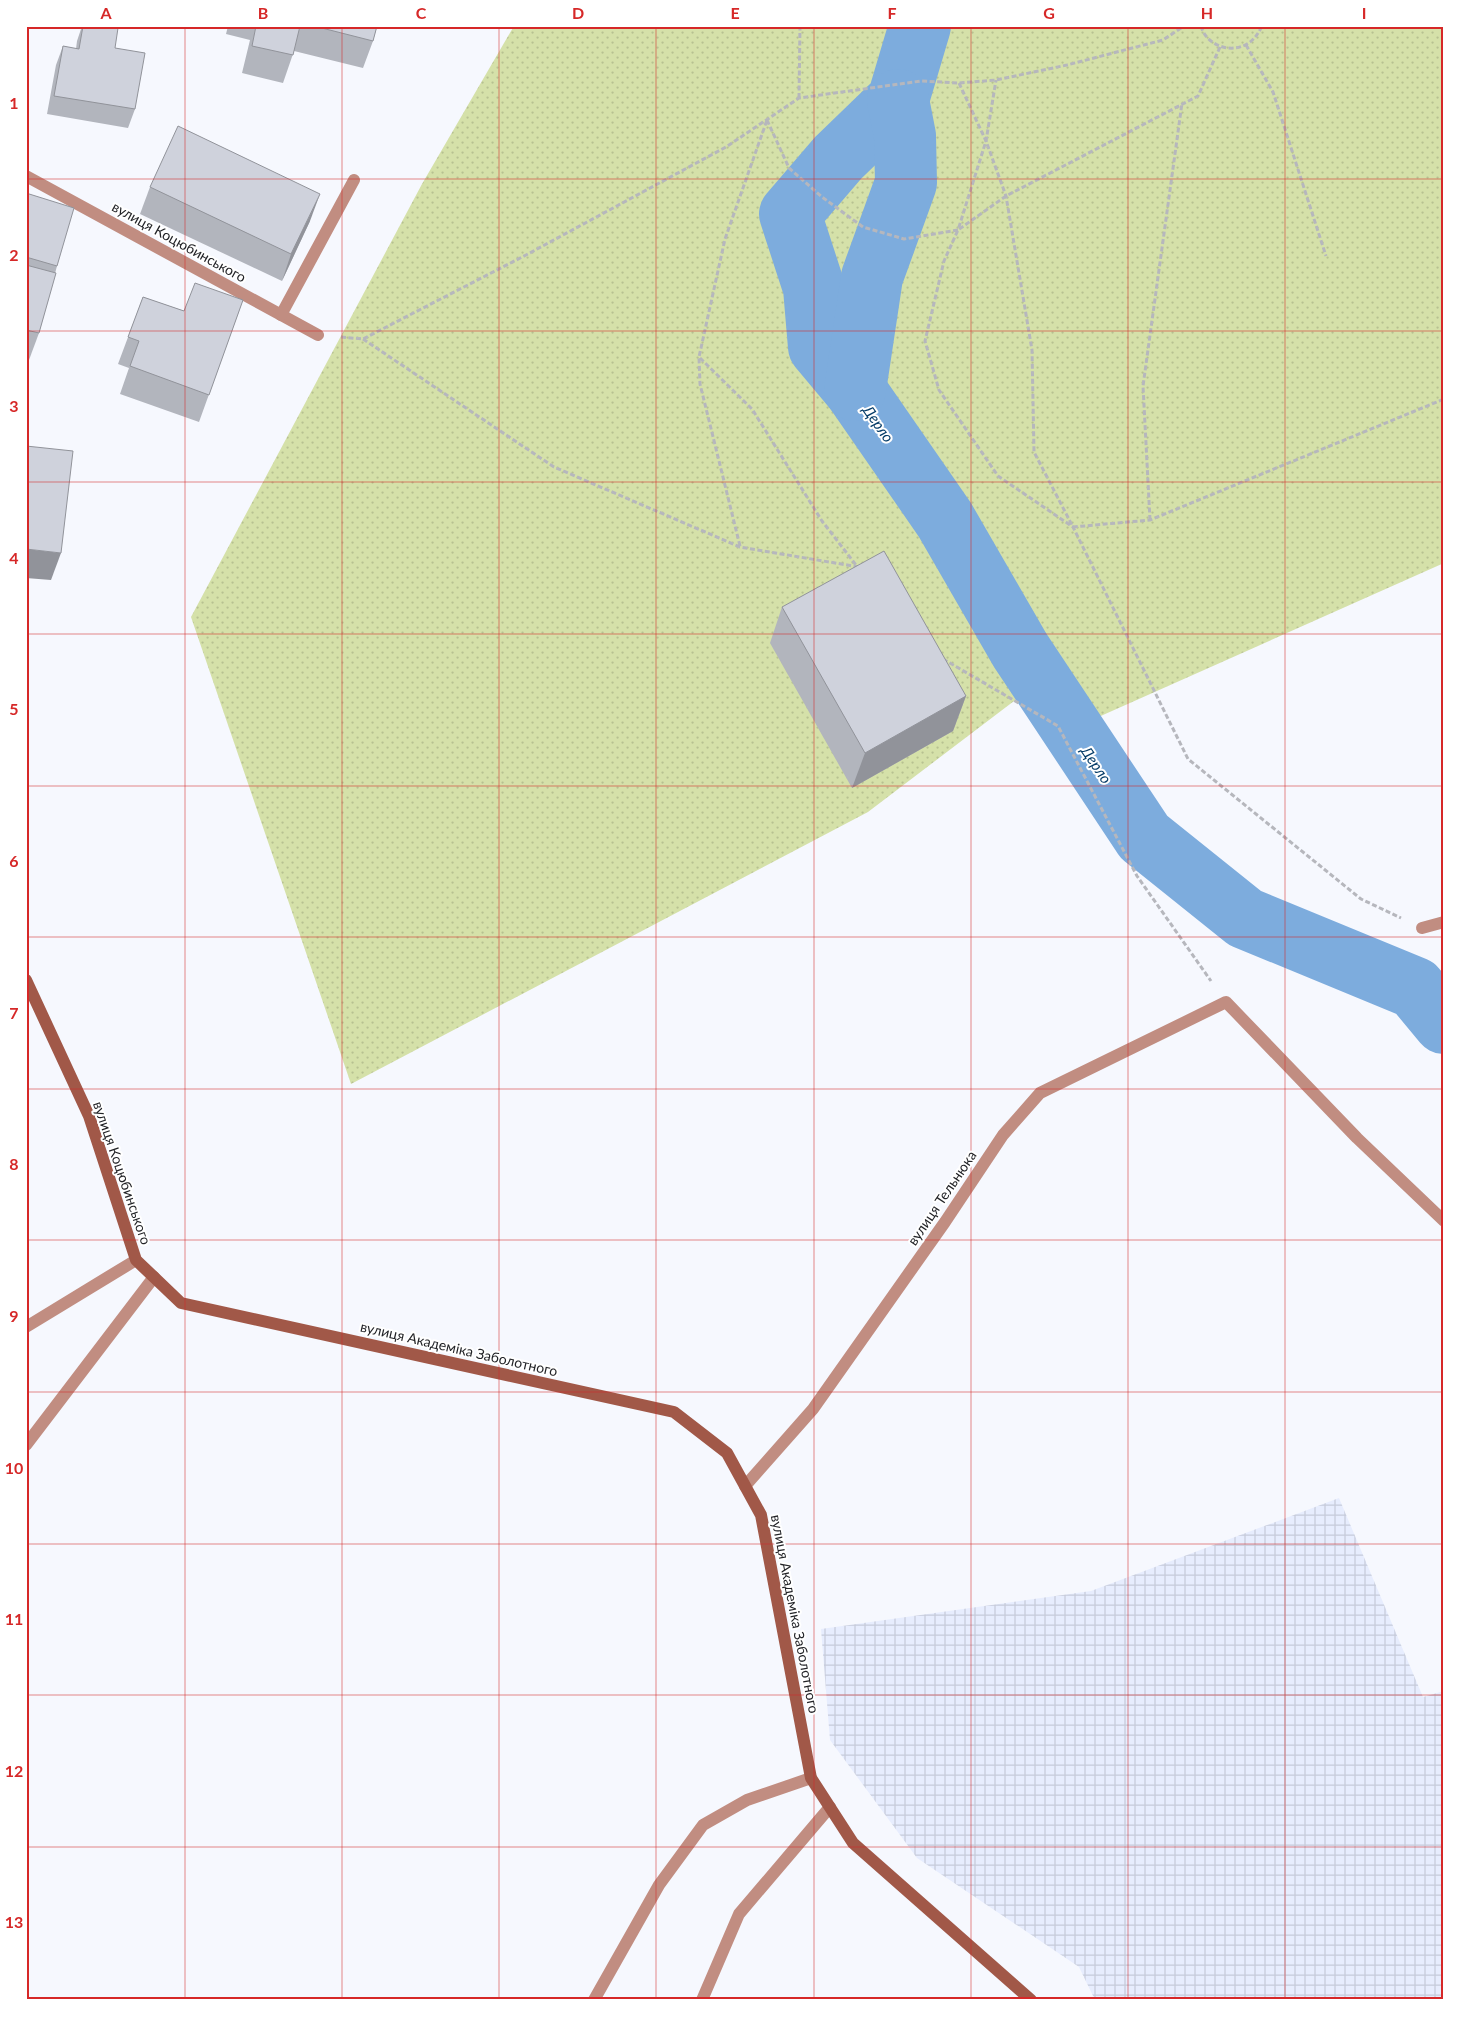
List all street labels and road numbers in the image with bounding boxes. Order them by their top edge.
street label: вулиця Коцюбинського [109,198,249,286]
street label: вулиця Коцюбинського [90,1099,155,1247]
street label: вулиця Тельнюка [904,1147,980,1248]
street label: вулиця Академіка Заболотного [359,1318,560,1380]
street label: вулиця Академіка Заболотного [768,1513,823,1715]

